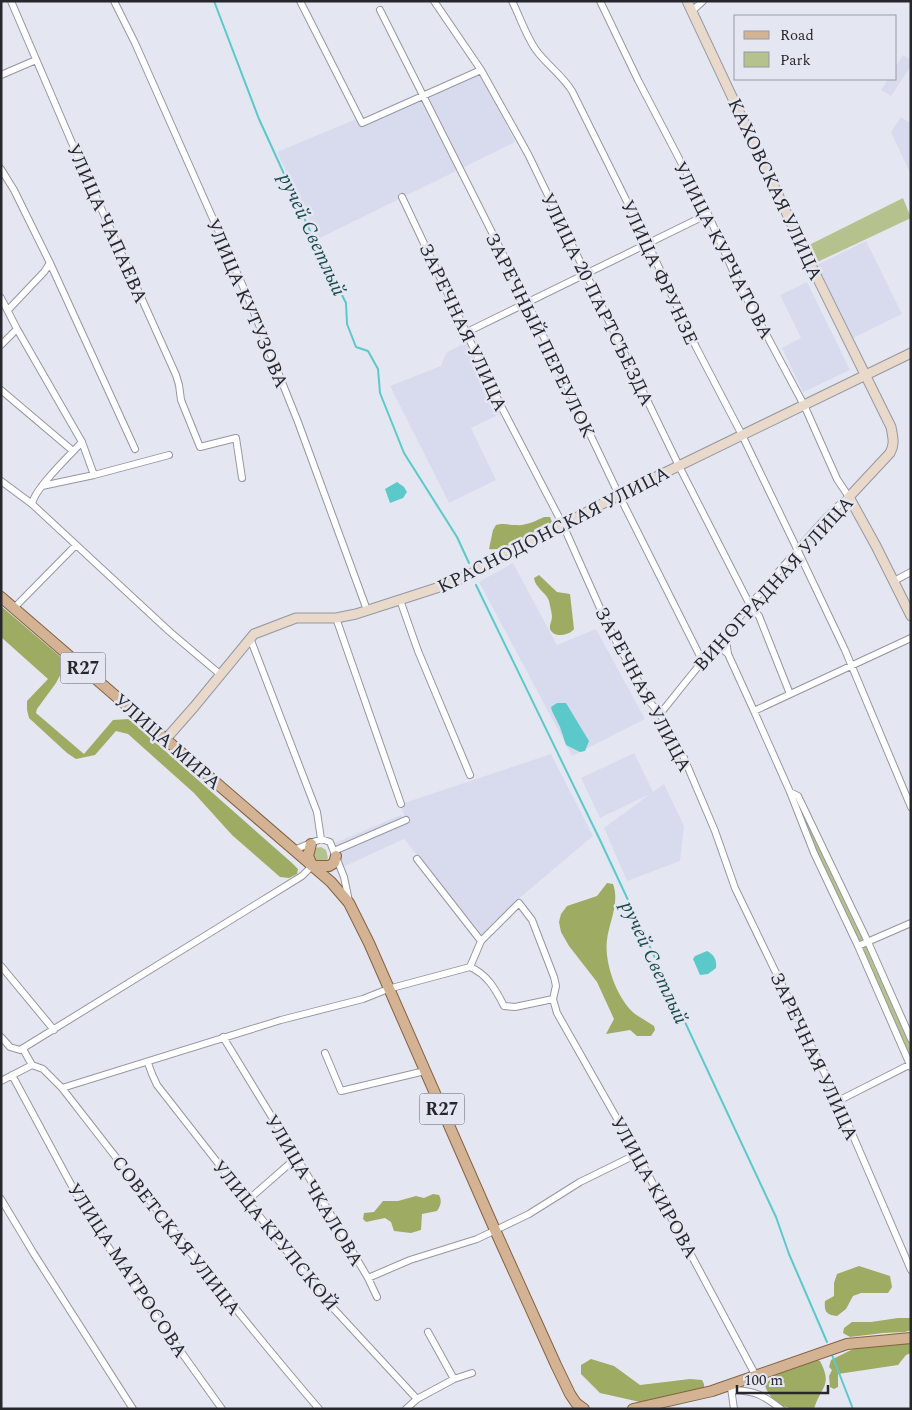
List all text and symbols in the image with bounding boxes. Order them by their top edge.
legend [734,15,897,80]
text: Road [780,24,814,47]
text: Park [780,49,811,72]
street label: КАХОВСКАЯ УЛИЦА [720,94,830,286]
street label: УЛИЦА ЧАПАЕВА [58,139,155,308]
street label: УЛИЦА КУРЧАТОВА [665,156,780,345]
water label: ручей Светлый [270,167,354,301]
street label: УЛИЦА 20 ПАРТСЪЕЗДА [532,188,661,411]
street label: УЛИЦА ФРУНЗЕ [612,195,705,350]
street label: УЛИЦА КУТУЗОВА [198,214,295,393]
street label: ЗАРЕЧНЫЙ ПЕРЕУЛОК [477,228,602,444]
street label: ЗАРЕЧНАЯ УЛИЦА [411,238,515,417]
street label: КРАСНОДОНСКАЯ УЛИЦА [433,459,675,602]
street label: ВИНОГРАДНАЯ УЛИЦА [687,490,861,678]
street label: ЗАРЕЧНАЯ УЛИЦА [587,602,699,777]
road number: R27 [61,652,106,684]
street label: УЛИЦА МИРА [107,687,227,797]
water label: ручей Светлый [612,895,696,1029]
street label: ЗАРЕЧНАЯ УЛИЦА [762,967,866,1146]
road number: R27 [420,1094,464,1124]
street label: УЛИЦА ЧКАЛОВА [257,1109,371,1272]
street label: УЛИЦА КИРОВА [602,1111,705,1264]
street label: СОВЕТСКАЯ УЛИЦА [104,1149,248,1322]
street label: УЛИЦА КРУПСКОЙ [205,1154,345,1318]
street label: УЛИЦА МАТРОСОВА [59,1177,194,1364]
scale bar [737,1362,828,1394]
text: 100 m [744,1369,783,1392]

